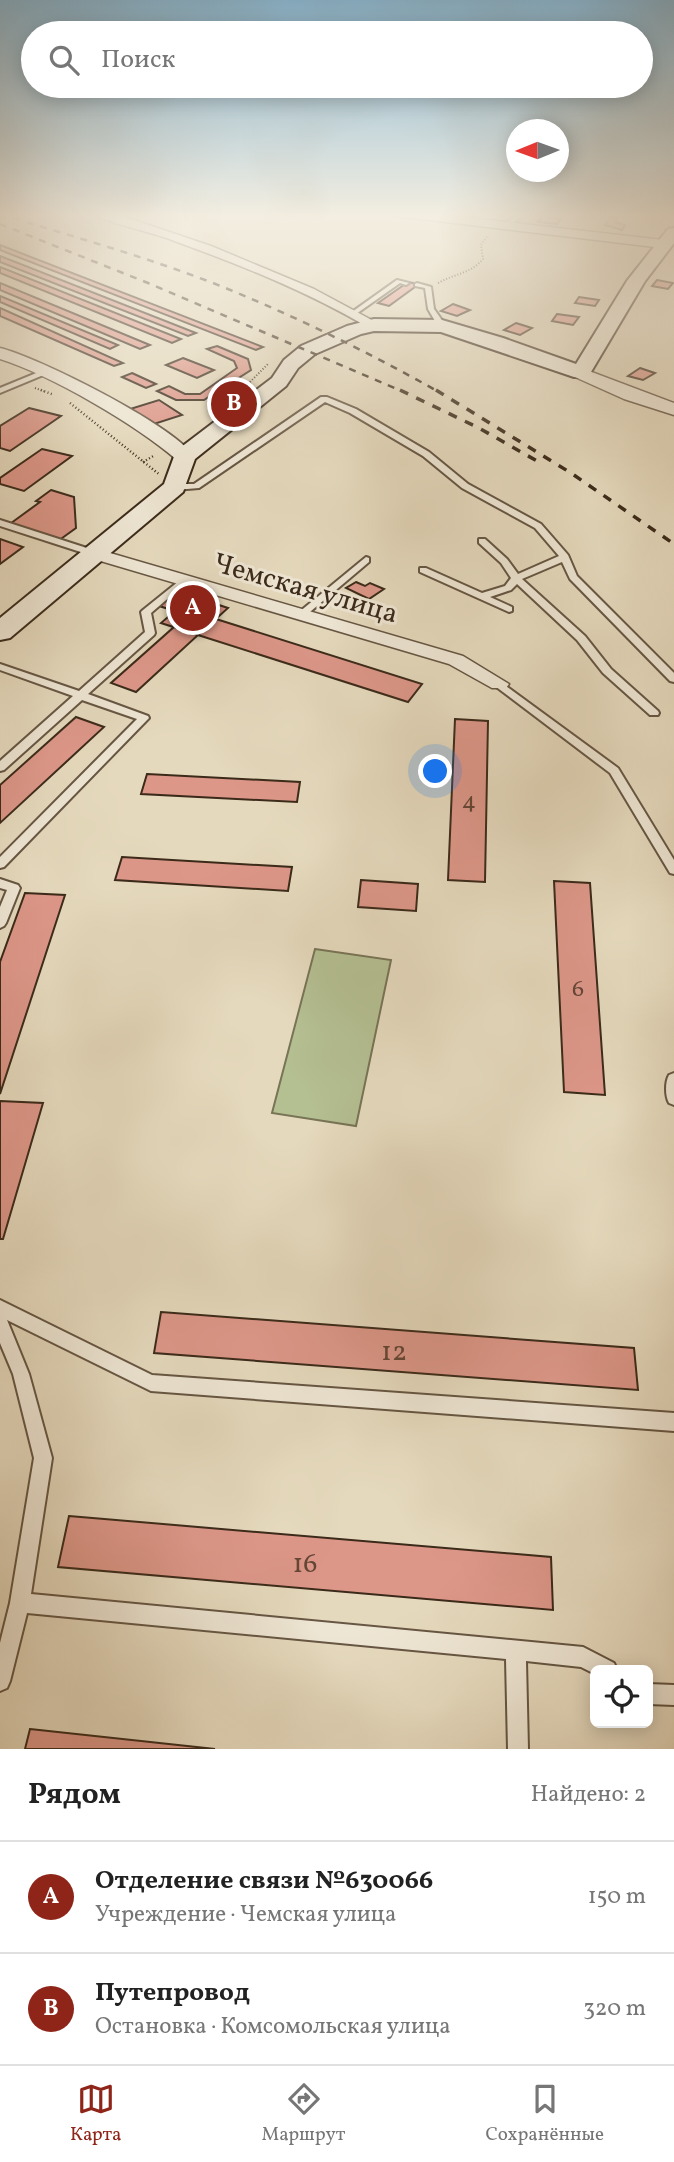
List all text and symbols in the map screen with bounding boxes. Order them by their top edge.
search box [21,21,653,98]
icon: search [45,41,83,79]
text: Поиск [101,42,175,78]
north arrow [506,119,569,182]
pin: B [211,378,257,430]
street label: Чемская улица [208,544,402,634]
pin: A [170,582,216,634]
your location [418,754,452,788]
house number: 4 [462,785,476,819]
house number: 6 [572,973,584,1007]
house number: 12 [381,1333,407,1372]
house number: 16 [292,1545,318,1584]
map controls [590,1665,653,1728]
button: locate [590,1665,653,1728]
text: Рядом [28,1774,121,1816]
text: Найдено: 2 [531,1779,646,1811]
text: Отделение связи №630066 [95,1863,433,1899]
text: A [43,1881,59,1913]
text: 150 m [588,1881,646,1913]
text: Учреждение · Чемская улица [95,1899,396,1931]
text: Путепровод [95,1975,250,2011]
text: B [43,1993,59,2025]
text: 320 m [583,1993,646,2025]
text: Остановка · Комсомольская улица [95,2011,451,2043]
tab: Карта [70,2080,122,2148]
tab: Маршрут [262,2080,345,2148]
tab: Сохранённые [485,2080,604,2148]

